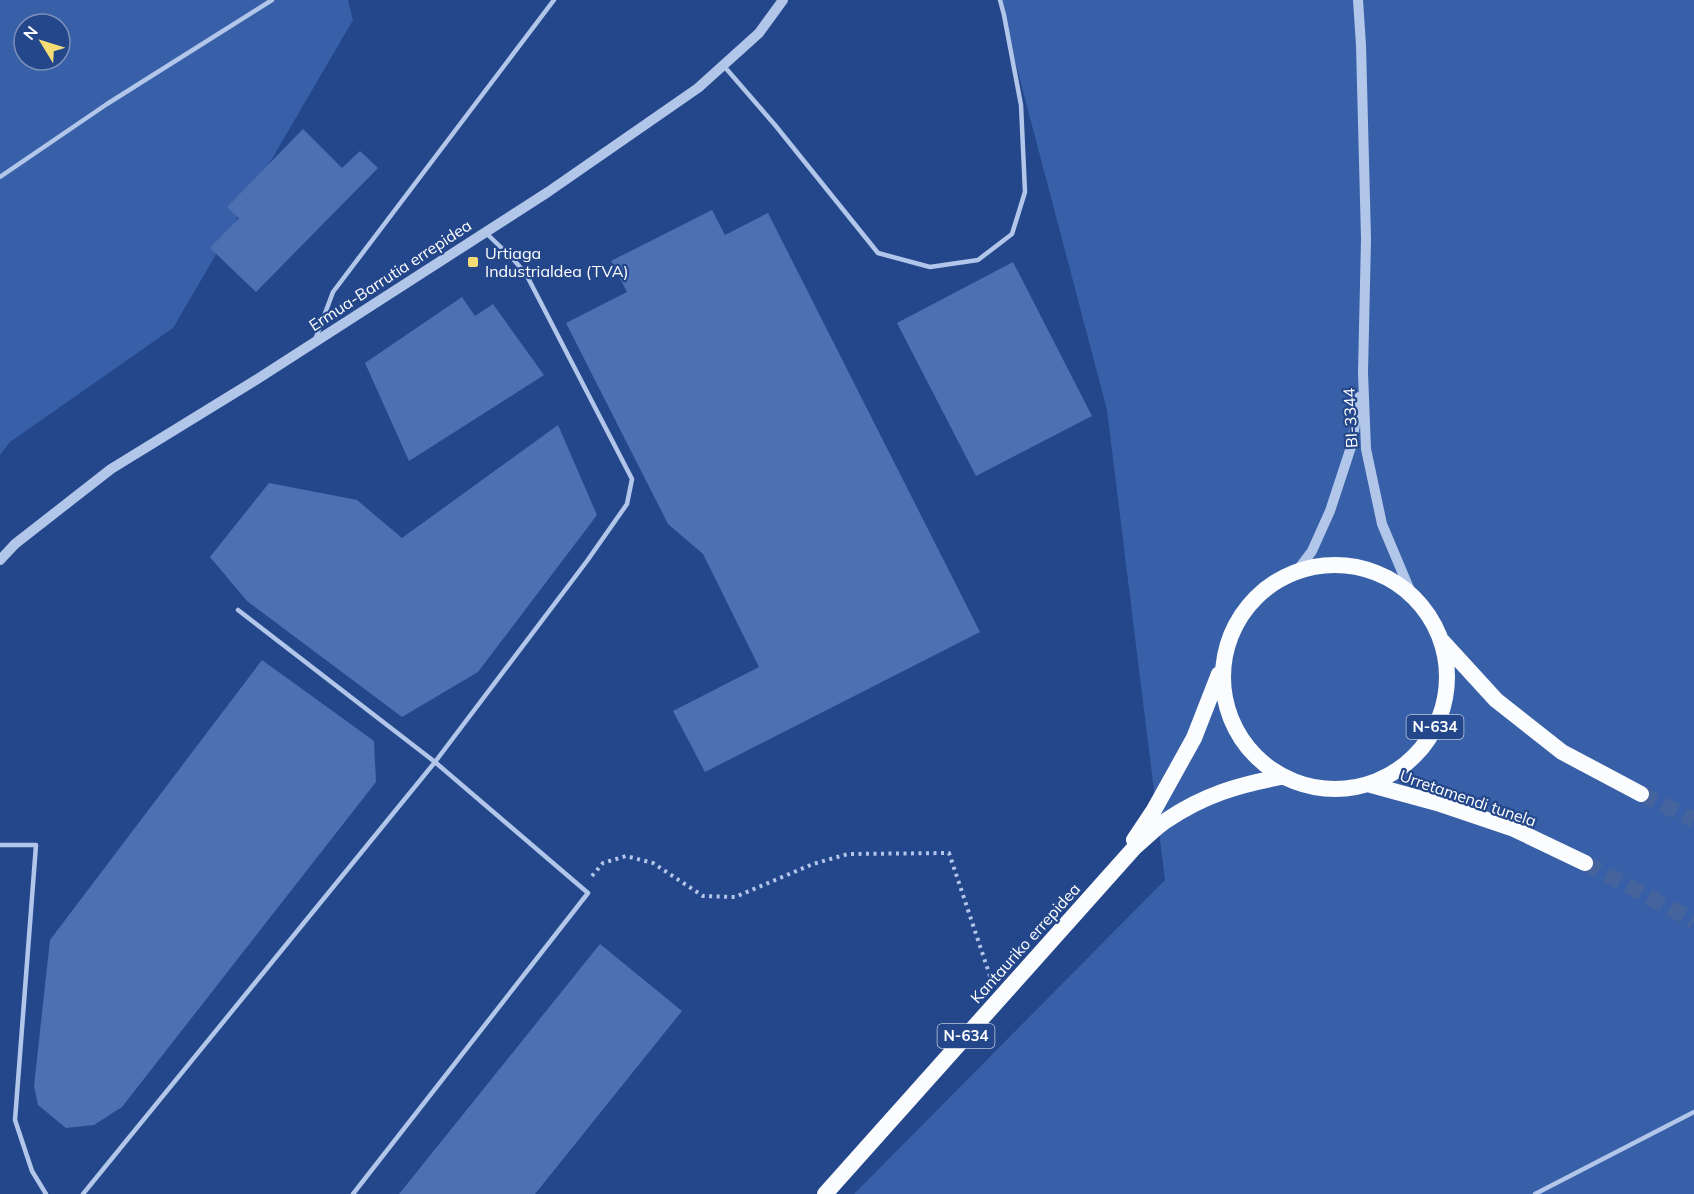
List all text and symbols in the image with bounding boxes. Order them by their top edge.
north arrow [12,12,72,72]
text: N [19,22,42,44]
street label: Ermua-Barrutia errepidea [305,215,475,335]
place label: Urtiaga Industrialdea (TVA) [485,243,629,281]
marker: Urtiaga Industrialdea (TVA) [466,255,480,269]
street label: BI-3344 [1338,387,1362,449]
road number: N-634 [1406,715,1464,739]
street label: Urretamendi tunela [1397,765,1539,831]
street label: Kantauriko errepidea [966,879,1084,1007]
road number: N-634 [938,1024,994,1048]

